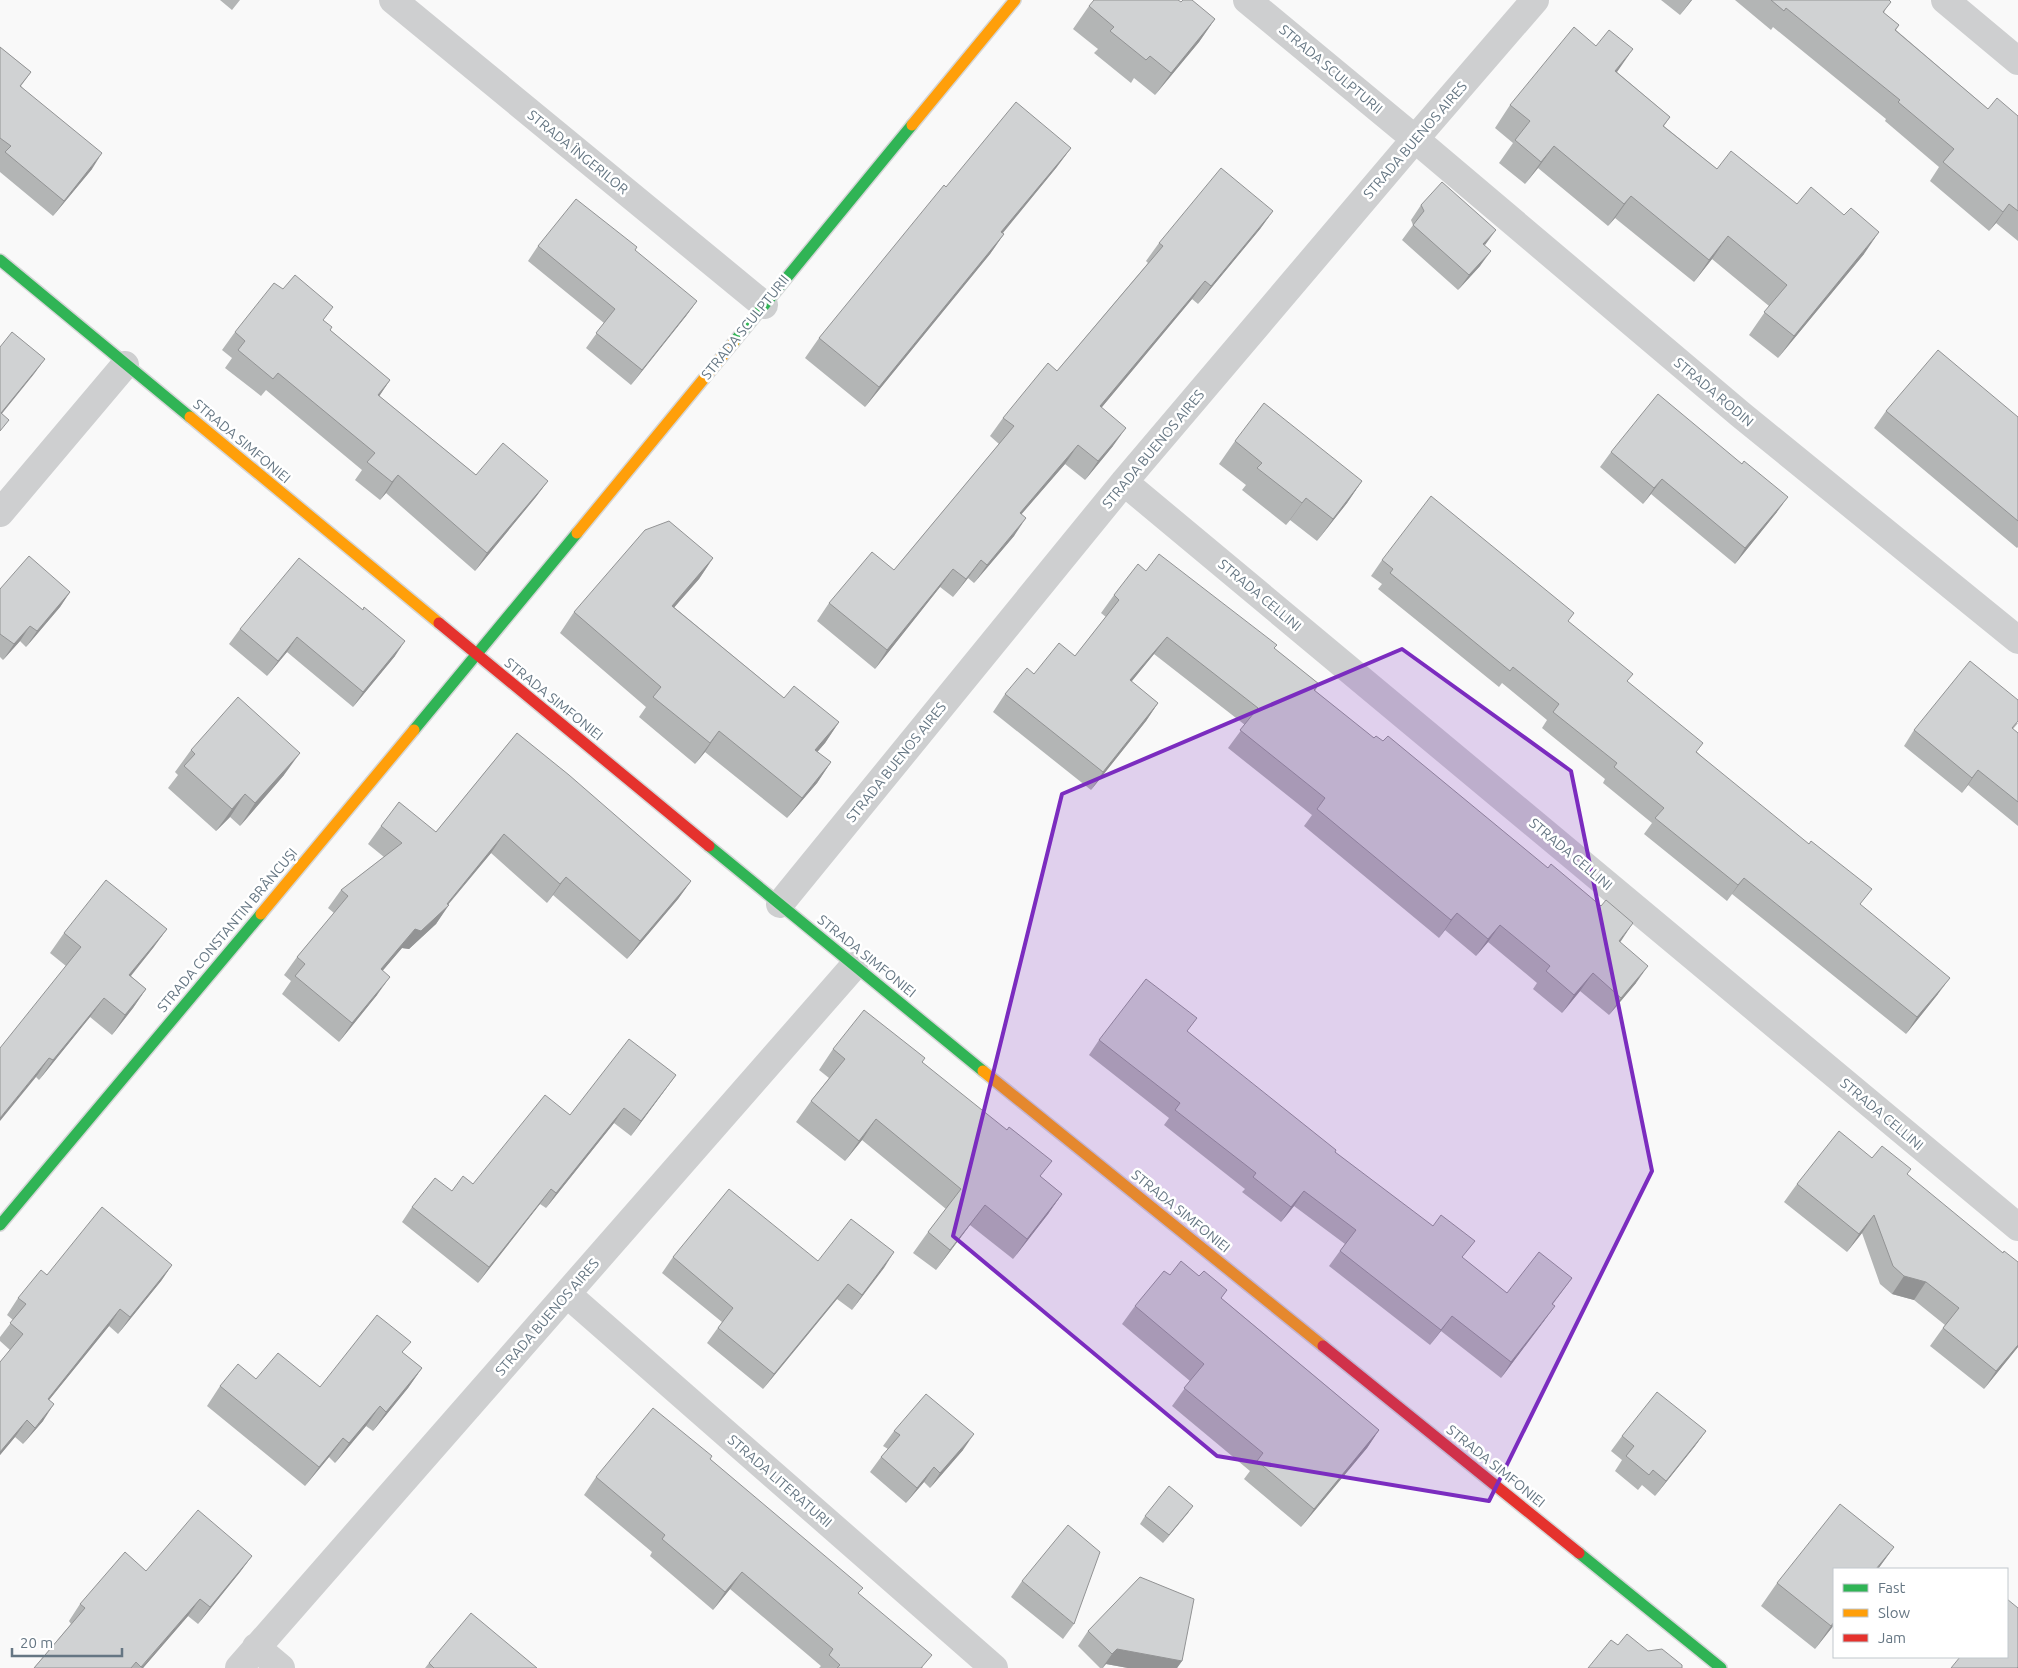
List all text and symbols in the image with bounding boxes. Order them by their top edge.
street label: STRADA SCULPTURII [1276,21,1386,117]
street label: STRADA BUENOS AIRES [1360,78,1470,202]
street label: STRADA ÎNGERILOR [525,106,632,198]
street label: STRADA SCULPTURII [698,272,792,382]
street label: STRADA RODIN [1671,354,1757,430]
street label: STRADA BUENOS AIRES [1099,387,1207,511]
street label: STRADA SIMFONIEI [190,396,294,486]
street label: STRADA CELLINI [1215,556,1305,634]
street label: STRADA SIMFONIEI [502,654,606,744]
street label: STRADA BUENOS AIRES [843,699,949,825]
street label: STRADA CELLINI [1526,815,1616,893]
street label: STRADA CONSTANTIN BRÂNCUȘI [153,844,300,1015]
street label: STRADA SIMFONIEI [815,911,919,1001]
street label: STRADA CELLINI [1837,1075,1927,1153]
street label: STRADA SIMFONIEI [1129,1166,1233,1256]
street label: STRADA BUENOS AIRES [492,1255,602,1379]
street label: STRADA SIMFONIEI [1444,1421,1548,1511]
street label: STRADA LITERATURII [725,1432,835,1530]
legend [1833,1568,2008,1658]
text: Fast [1878,1579,1906,1596]
text: Slow [1878,1604,1911,1621]
scale bar [12,1626,122,1658]
text: Jam [1878,1629,1906,1646]
text: 20 m [20,1634,53,1651]

